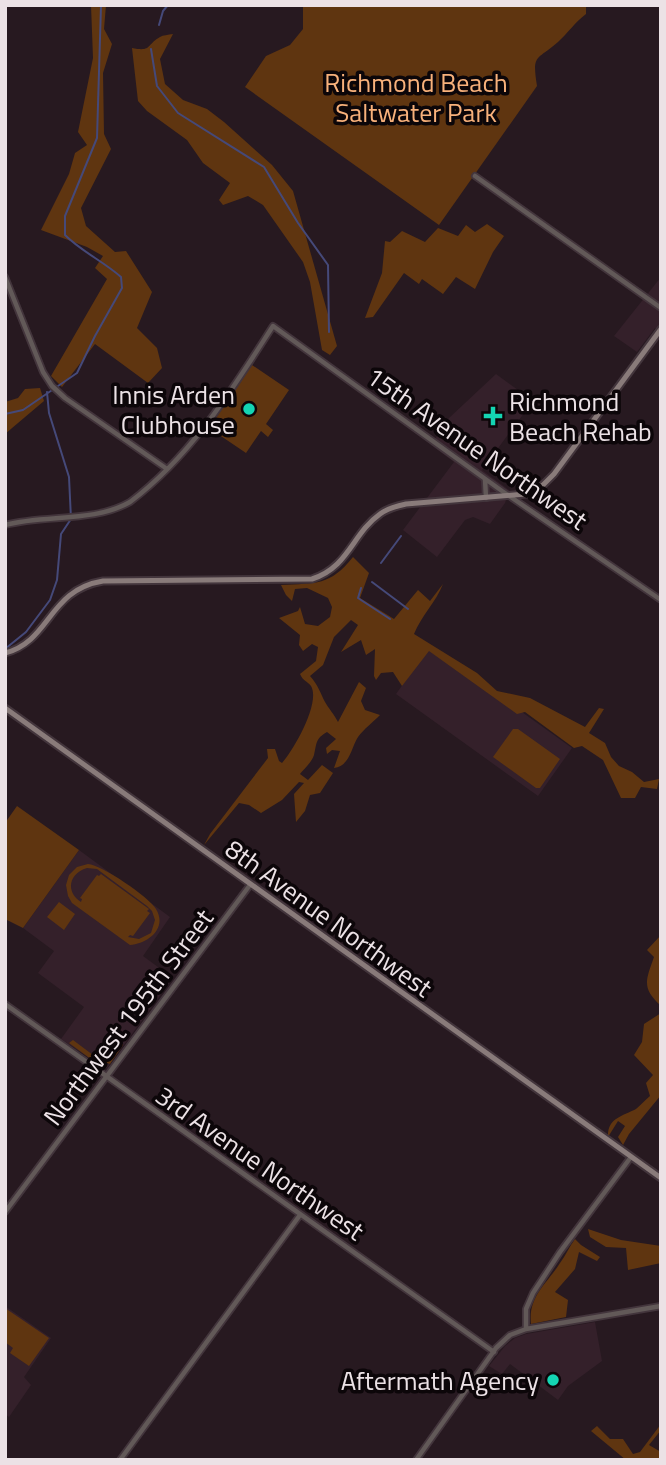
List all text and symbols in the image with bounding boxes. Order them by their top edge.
park label: Richmond Beach Saltwater Park [324,63,508,132]
street label: 15th Avenue Northwest [358,357,596,539]
place label: Innis Arden Clubhouse [112,375,235,444]
place label: Richmond Beach Rehab [509,382,652,451]
marker: Innis Arden Clubhouse [241,401,257,417]
marker: Richmond Beach Rehab [483,406,503,426]
street label: 8th Avenue Northwest [217,829,441,1007]
street label: Northwest 195th Street [33,900,223,1134]
street label: 3rd Avenue Northwest [148,1076,372,1250]
place label: Aftermath Agency [341,1361,539,1400]
marker: Aftermath Agency [545,1372,561,1388]

